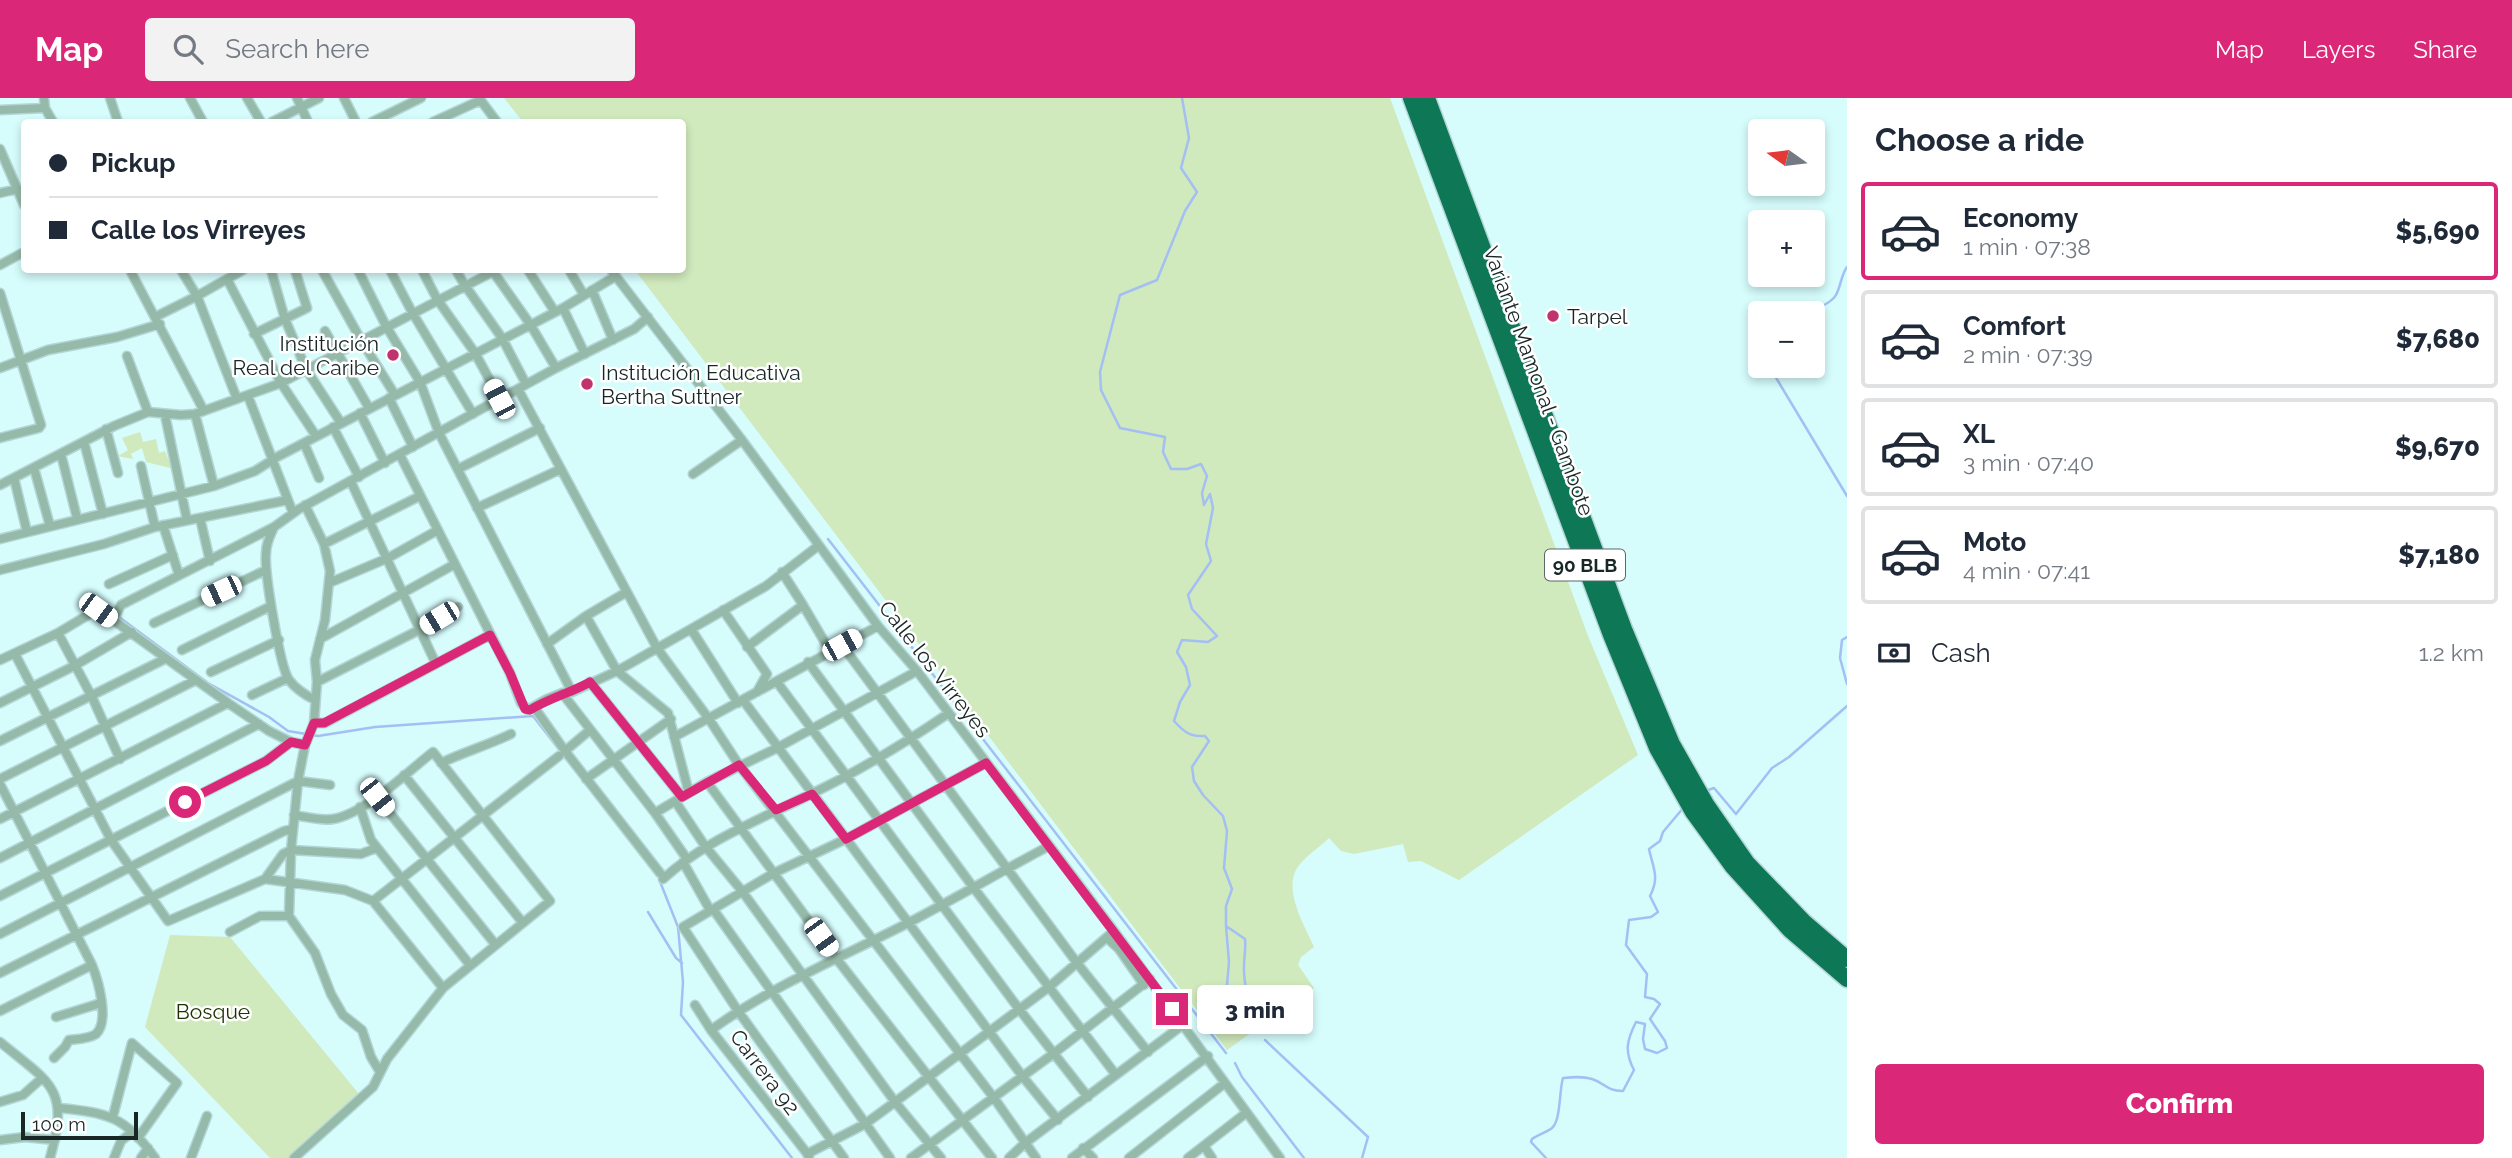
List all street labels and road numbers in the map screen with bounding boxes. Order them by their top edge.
street label: Variante Mamonal - Gambote [1479,243,1599,519]
road number: 90 BLB [1545,550,1625,580]
street label: Calle los Virreyes [874,596,996,742]
street label: Carrera 92 [725,1025,805,1119]

